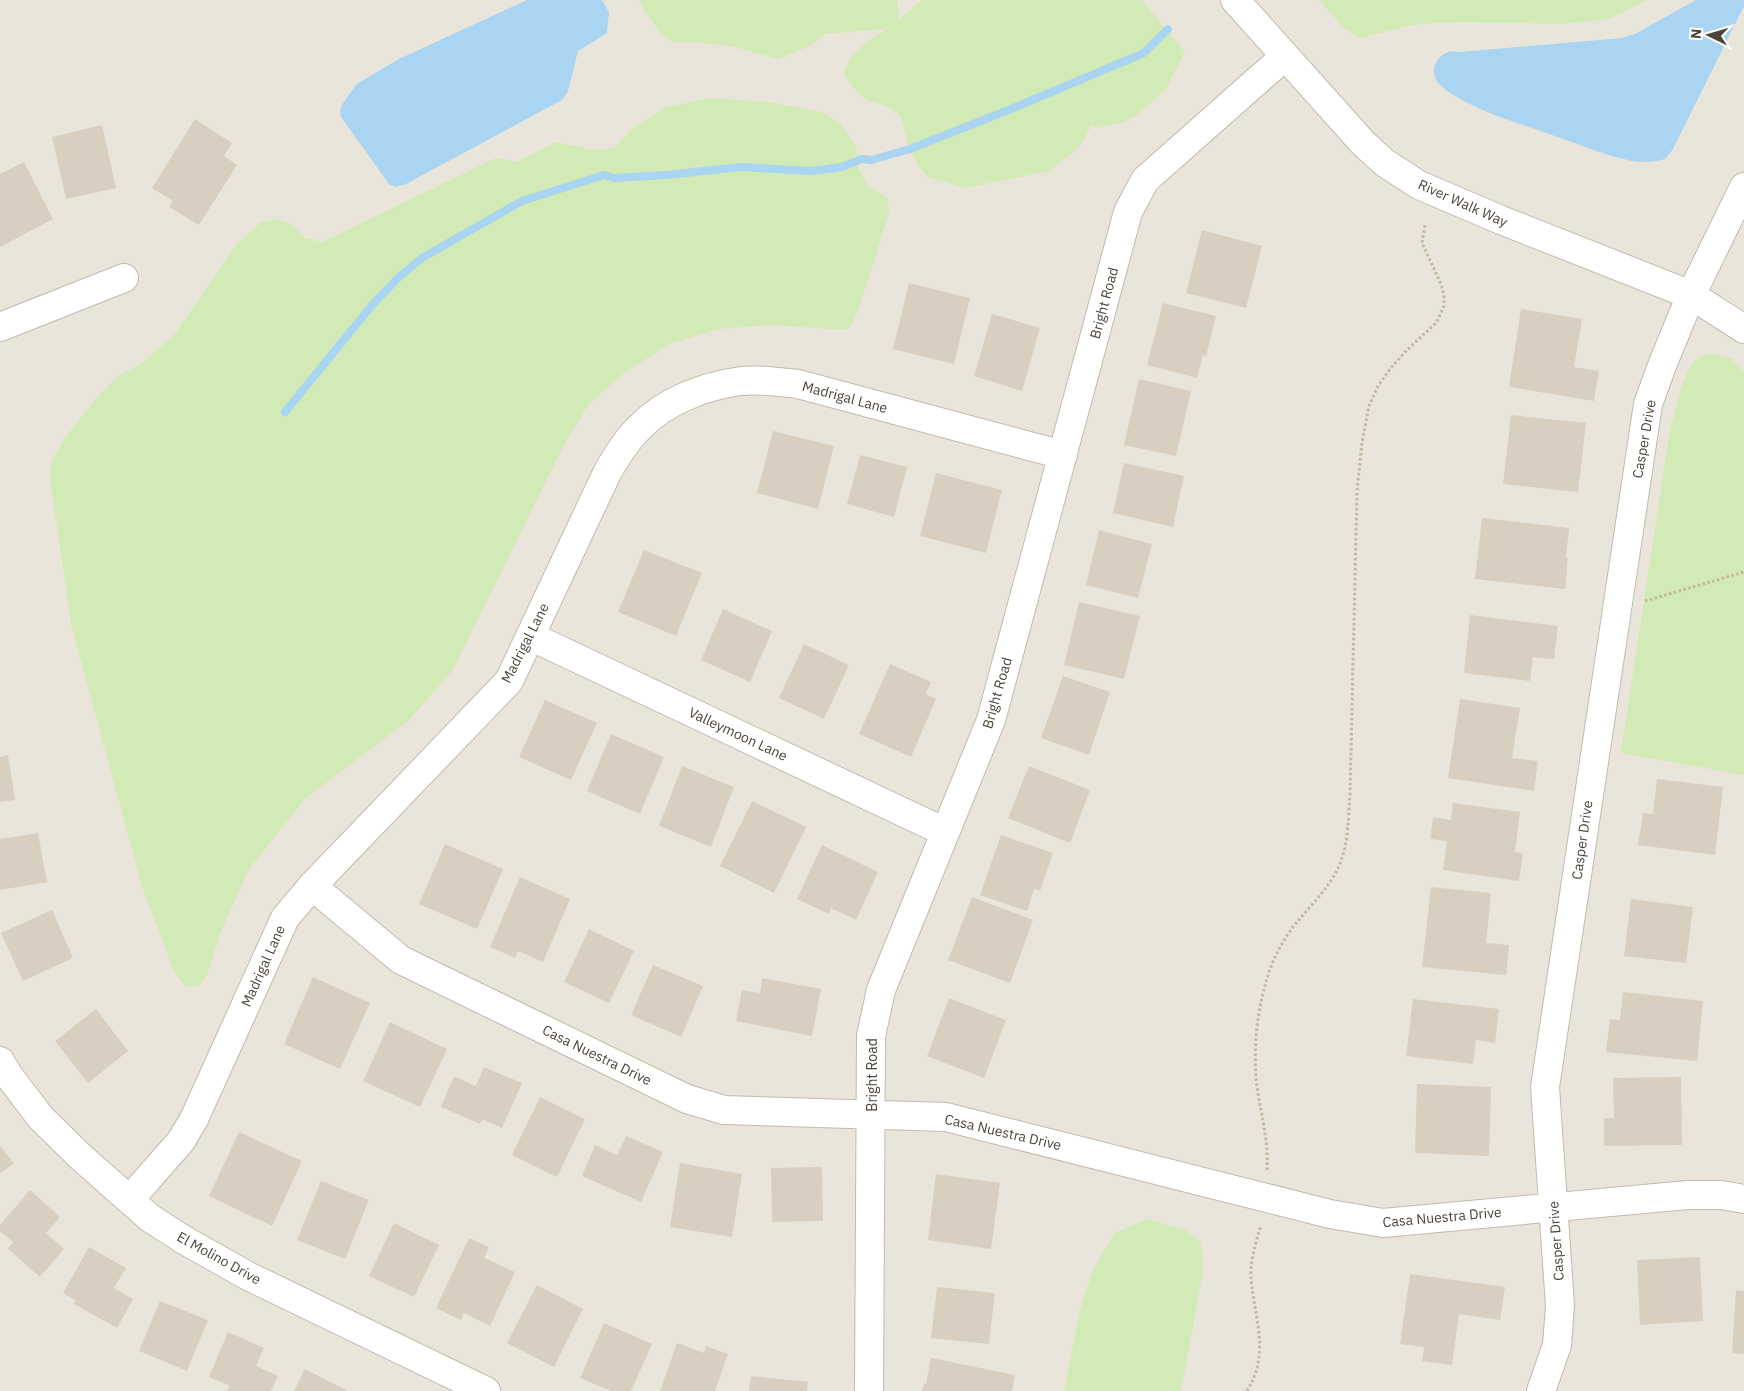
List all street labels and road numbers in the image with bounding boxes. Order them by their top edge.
street label: River Walk Way [1415,175,1511,231]
street label: Bright Road [1086,265,1122,341]
street label: Madrigal Lane [800,377,890,417]
street label: Casper Drive [1628,398,1660,480]
street label: Madrigal Lane [497,600,553,686]
street label: Bright Road [978,655,1016,731]
street label: Valleymoon Lane [686,703,791,765]
street label: Casper Drive [1568,799,1597,881]
street label: Madrigal Lane [237,922,289,1010]
street label: Casa Nuestra Drive [539,1021,655,1089]
street label: Bright Road [863,1038,881,1112]
street label: Casa Nuestra Drive [943,1110,1063,1154]
street label: Casper Drive [1544,1200,1568,1281]
street label: Casa Nuestra Drive [1382,1203,1503,1231]
street label: El Molino Drive [174,1227,264,1289]

